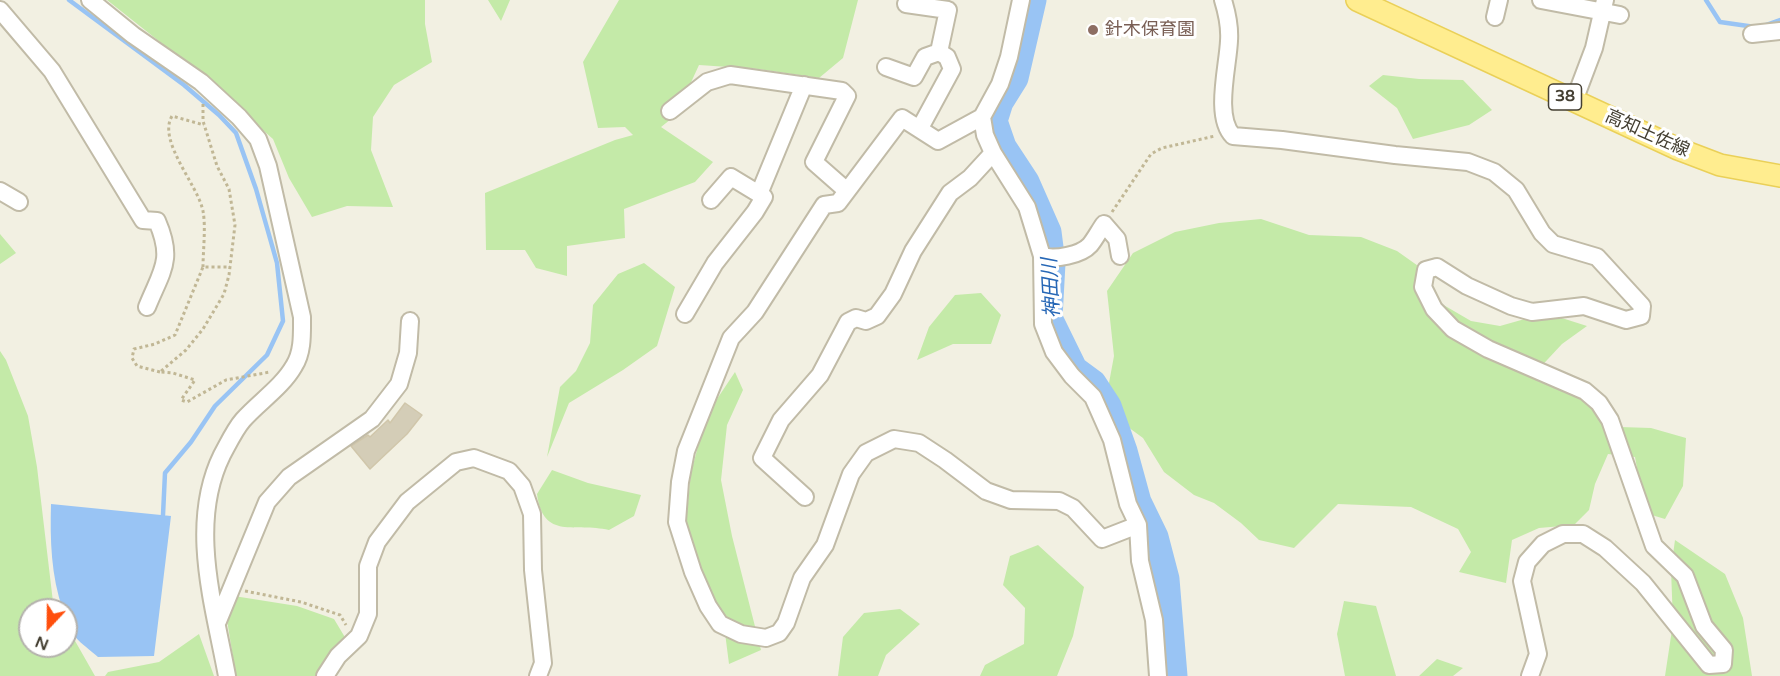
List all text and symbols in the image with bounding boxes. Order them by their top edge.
place label: 針木保育園 [1105,19,1195,41]
marker: 針木保育園 [1086,23,1100,37]
road number: 38 [1548,84,1582,110]
street label: 高知土佐線 [1601,106,1693,162]
water label: 神田川 [1038,257,1066,319]
north arrow [18,598,78,658]
text: N [32,631,52,655]

